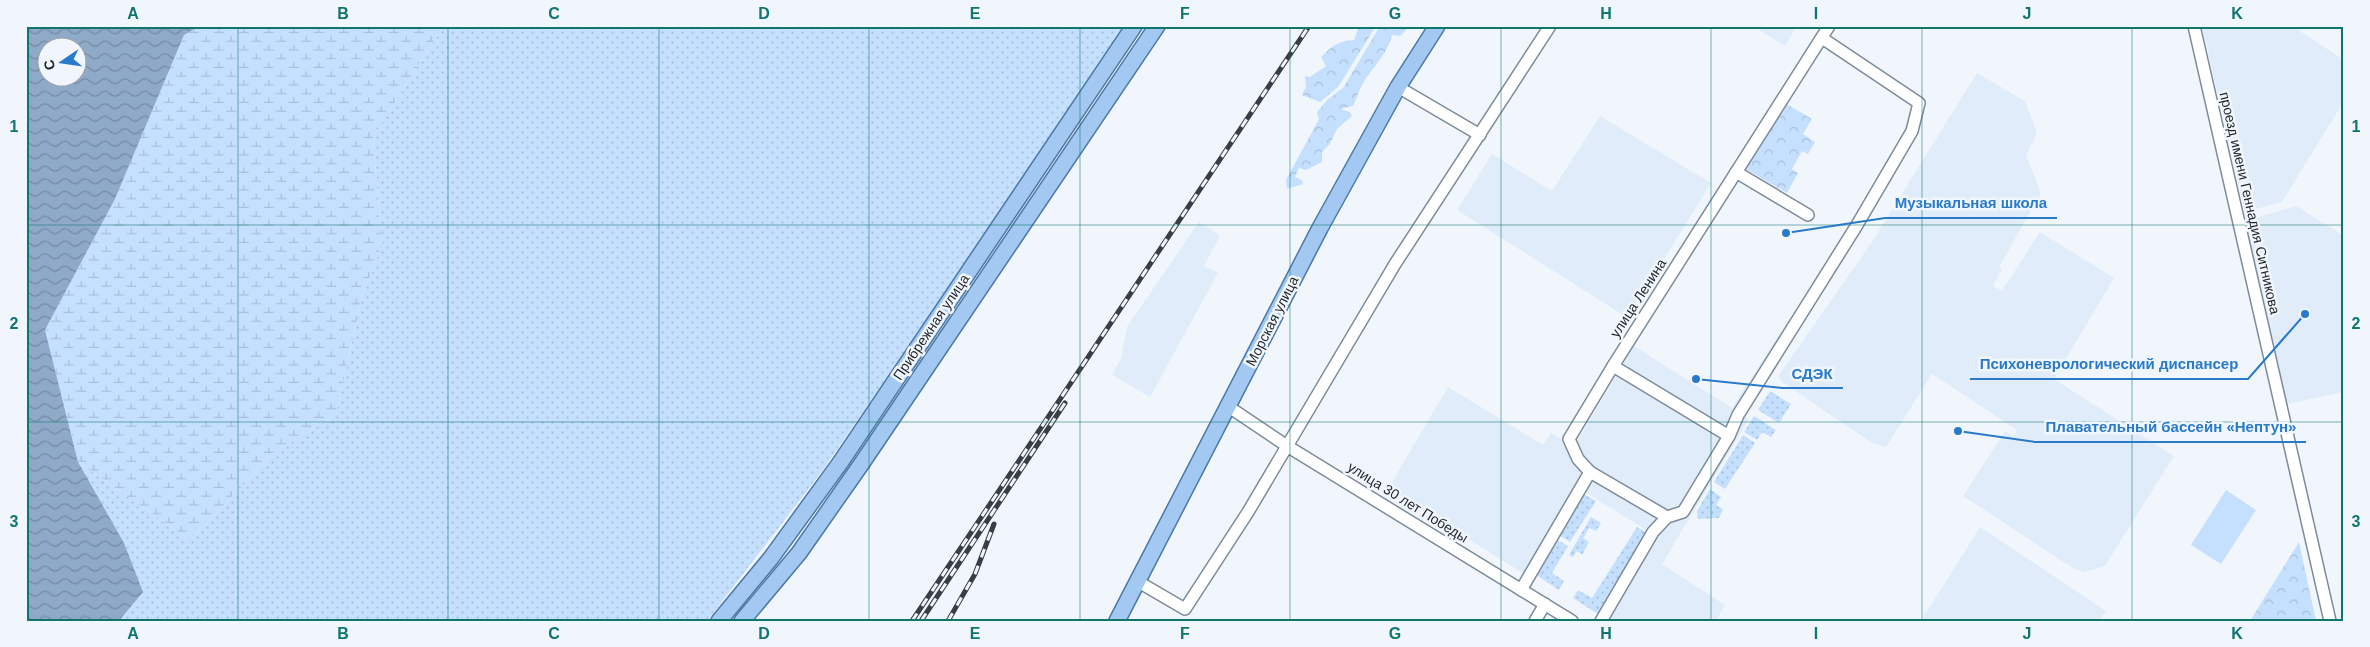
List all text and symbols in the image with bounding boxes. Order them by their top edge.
text: A [127,5,139,22]
text: B [337,5,349,22]
text: C [548,5,560,22]
text: D [758,5,770,22]
text: E [970,5,981,22]
text: F [1180,5,1190,22]
text: G [1389,5,1401,22]
text: H [1600,5,1612,22]
text: I [1814,5,1818,22]
text: J [2023,5,2031,22]
text: K [2231,5,2243,22]
north arrow [38,38,88,88]
text: С [40,58,58,72]
street label: проезд имени Геннадия Ситникова [2217,90,2283,316]
text: 1 [10,118,19,135]
text: 1 [2352,118,2361,135]
callout: Музыкальная школа [1885,188,2057,218]
text: Музыкальная школа [1895,194,2048,211]
street label: улица Ленина [1607,256,1669,340]
street label: Прибрежная улица [890,271,972,383]
street label: Морская улица [1242,273,1302,369]
text: 2 [10,315,19,332]
text: 2 [2352,315,2361,332]
callout: Психоневрологический диспансер [1970,349,2248,379]
text: Психоневрологический диспансер [1980,355,2238,372]
callout: СДЭК [1782,358,1843,388]
text: СДЭК [1791,365,1833,382]
callout: Плавательный бассейн «Нептун» [2035,412,2306,442]
text: Плавательный бассейн «Нептун» [2046,418,2296,435]
street label: улица 30 лет Победы [1345,458,1471,546]
text: 3 [10,513,19,530]
text: 3 [2352,513,2361,530]
text: A [127,625,139,642]
text: B [337,625,349,642]
text: C [548,625,560,642]
text: D [758,625,770,642]
text: E [970,625,981,642]
text: F [1180,625,1190,642]
text: G [1389,625,1401,642]
text: H [1600,625,1612,642]
text: I [1814,625,1818,642]
text: J [2023,625,2031,642]
text: K [2231,625,2243,642]

